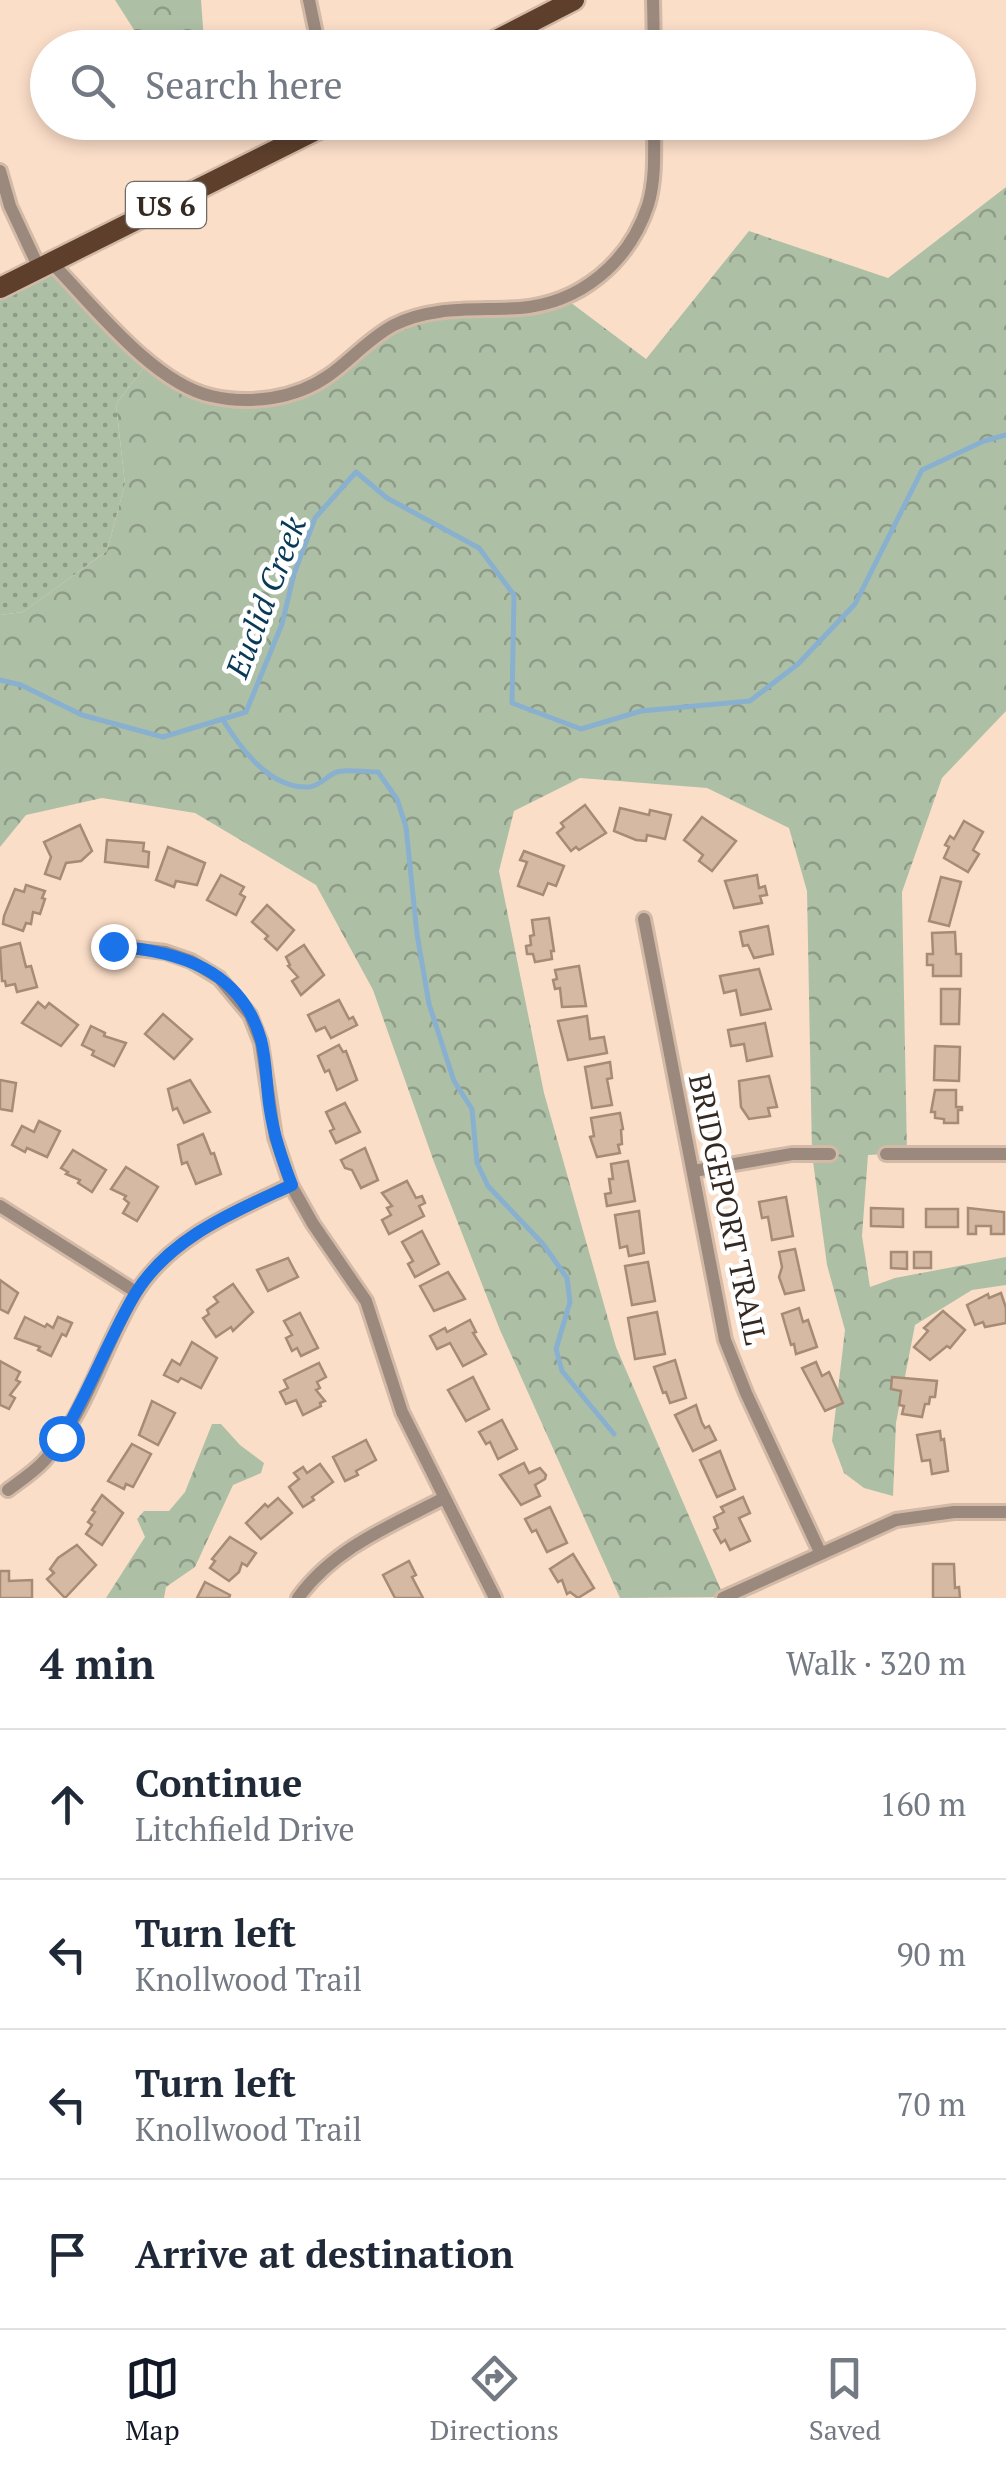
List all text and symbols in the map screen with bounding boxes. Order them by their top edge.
search box [30,30,976,140]
icon: search [65,58,120,113]
text: Search here [145,60,343,110]
road number: US 6 [126,182,206,228]
water label: Euclid Creek [215,510,315,684]
route end [91,924,137,970]
street label: BRIDGEPORT TRAIL [680,1070,776,1348]
route start [39,1416,85,1462]
text: 4 min [40,1635,155,1691]
text: Walk · 320 m [786,1642,966,1684]
text: Continue [135,1758,302,1808]
icon: ahead [40,1777,95,1832]
text: 160 m [879,1783,966,1825]
text: Litchfield Drive [135,1808,355,1850]
text: Turn left [135,1908,296,1958]
icon: left [40,1927,95,1982]
text: 90 m [896,1933,966,1975]
text: Knollwood Trail [135,1958,362,2000]
text: Turn left [135,2058,296,2108]
icon: left [40,2077,95,2132]
text: 70 m [896,2083,966,2125]
text: Knollwood Trail [135,2108,362,2150]
icon: arrive [40,2227,95,2282]
text: Arrive at destination [135,2229,514,2279]
tab: Map [125,2351,180,2448]
tab: Directions [430,2351,559,2448]
tab: Saved [809,2351,881,2448]

